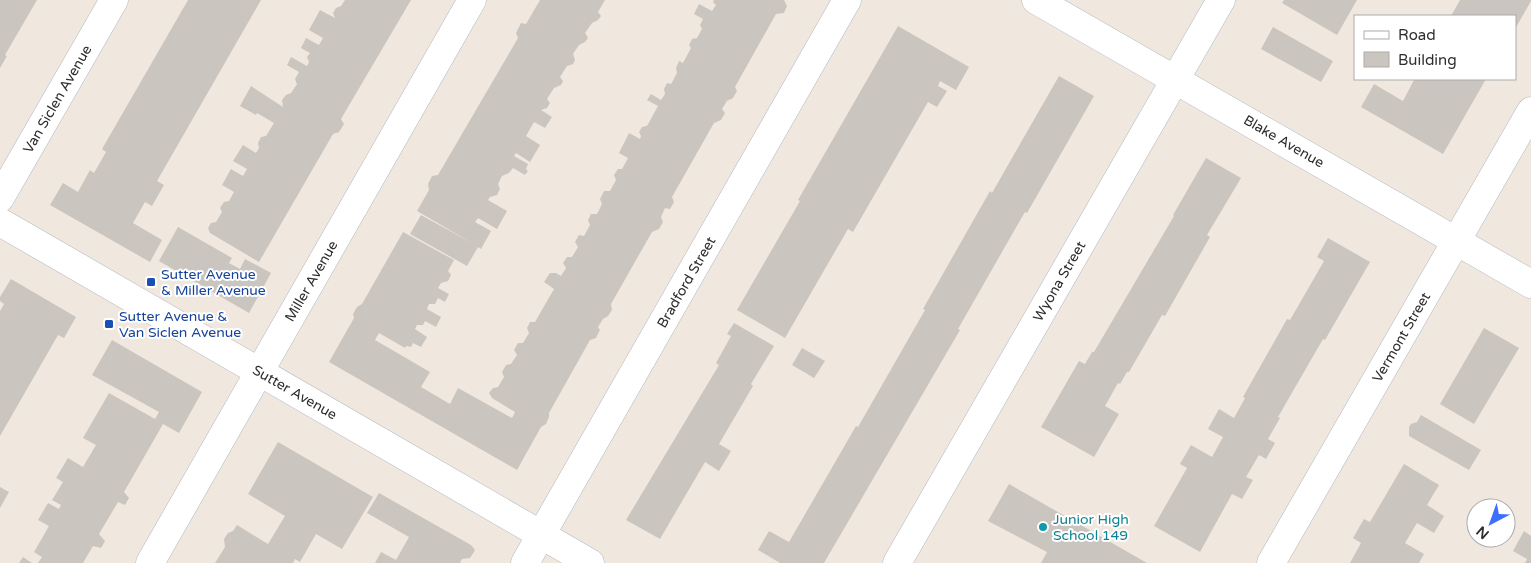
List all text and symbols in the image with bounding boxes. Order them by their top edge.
legend [1354,15,1516,80]
text: Road [1398,26,1436,44]
street label: Van Siclen Avenue [20,42,95,156]
text: Building [1398,51,1457,69]
street label: Blake Avenue [1240,112,1327,171]
street label: Bradford Street [653,233,720,331]
street label: Wyona Street [1030,237,1090,324]
street label: Miller Avenue [281,238,342,325]
place label: Sutter Avenue & Miller Avenue [161,266,266,299]
marker: Sutter Avenue & Miller Avenue [145,276,157,288]
street label: Vermont Street [1369,289,1434,385]
place label: Sutter Avenue & Van Siclen Avenue [119,308,241,341]
marker: Sutter Avenue & Van Siclen Avenue [103,318,115,330]
street label: Sutter Avenue [250,361,340,423]
north arrow [1466,498,1516,548]
place label: Junior High School 149 [1053,511,1129,544]
marker: Junior High School 149 [1037,521,1049,533]
text: N [1473,522,1493,543]

